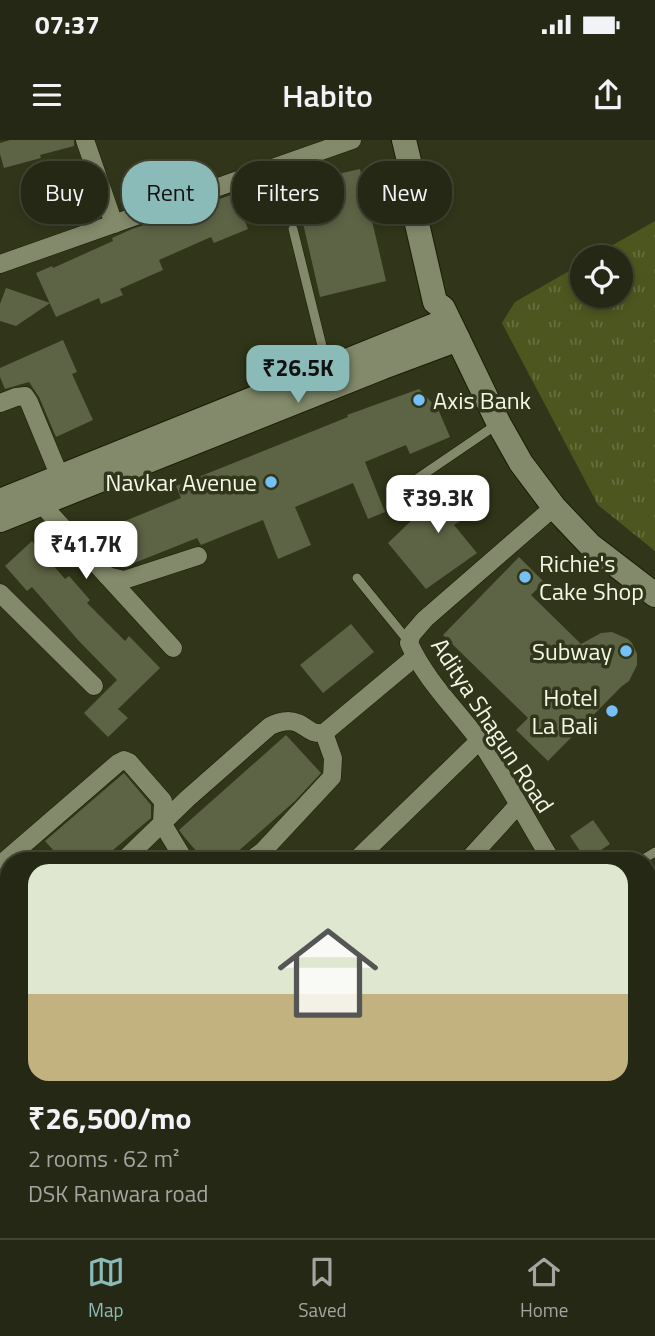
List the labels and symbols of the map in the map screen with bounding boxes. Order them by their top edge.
pin: ₹26.5K [241,345,355,405]
place label: Axis Bank [433,382,532,418]
marker: Axis Bank [411,392,427,408]
place label: Navkar Avenue [105,464,257,500]
marker: Navkar Avenue [263,474,279,490]
pin: ₹39.3K [381,476,495,535]
pin: ₹41.7K [29,522,143,581]
place label: Richie's Cake Shop [539,545,644,609]
marker: Richie's Cake Shop [517,569,533,585]
street label: Aditya Shagun Road [423,630,563,820]
place label: Subway [532,633,612,669]
marker: Subway [618,643,634,659]
place label: Hotel La Bali [532,679,598,743]
marker: Hotel La Bali [604,703,620,719]

